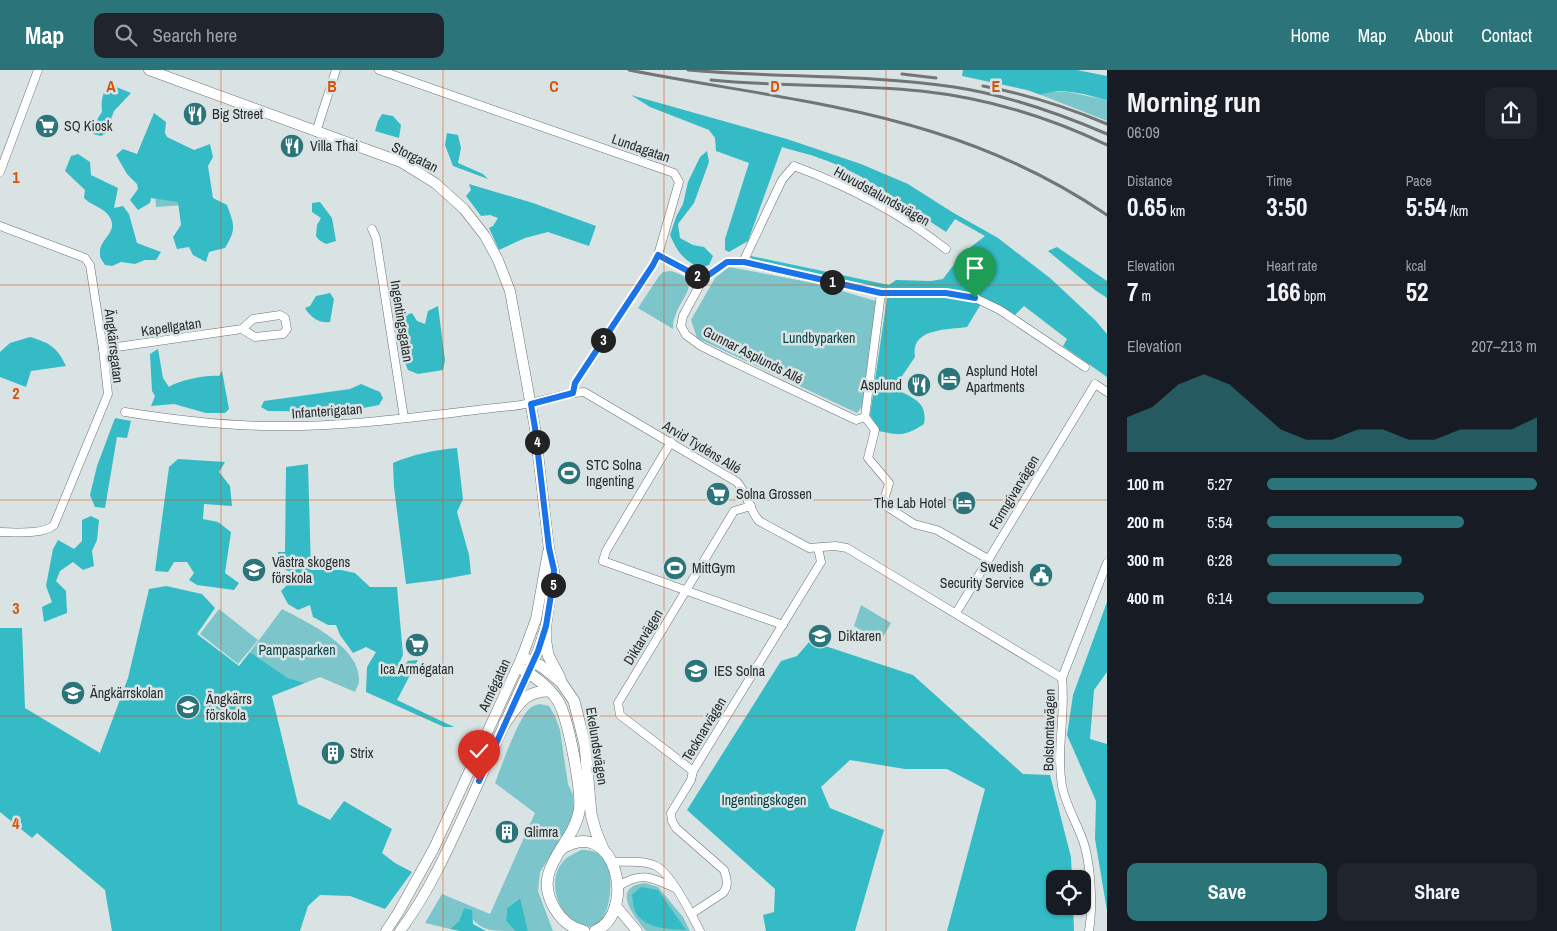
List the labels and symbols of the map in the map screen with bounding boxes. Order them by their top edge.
text: A [106,75,116,97]
text: B [327,75,337,97]
text: C [549,75,559,97]
text: D [770,75,780,97]
text: E [992,75,1001,97]
restaurant icon: Big Street [182,101,208,127]
place label: Big Street [212,105,263,123]
supermarket icon: SQ Kiosk [34,113,60,139]
place label: SQ Kiosk [64,117,113,135]
street label: Lundagatan [609,130,673,166]
restaurant icon: Villa Thai [279,133,305,159]
place label: Villa Thai [310,137,358,155]
street label: Storgatan [389,138,441,176]
street label: Huvudstalundsvägen [831,162,933,230]
text: 1 [12,166,20,188]
pin [954,247,996,298]
pin: 2 [684,264,710,288]
pin: 1 [820,270,844,294]
street label: Ingentingsgatan [387,279,417,363]
street label: Ängkärrsgatan [100,307,127,384]
street label: Kapellgatan [140,314,202,340]
street label: Gunnar Asplunds Allé [700,322,806,388]
pin: 3 [590,328,616,352]
park label: Lundbyparken [783,329,855,347]
place label: Asplund Hotel Apartments [965,362,1037,396]
hotel icon: Asplund Hotel Apartments [936,366,962,392]
restaurant icon: Asplund [906,372,932,398]
place label: Asplund [860,376,902,394]
text: 2 [12,382,20,404]
street label: Infanterigatan [291,400,363,422]
street label: Arvid Tydéns Allé [659,416,745,478]
pin: 4 [524,430,550,454]
street label: Formgivarvägen [985,452,1043,532]
place label: STC Solna Ingenting [586,456,642,490]
sports icon: STC Solna Ingenting [556,460,582,486]
supermarket icon: Solna Grossen [705,481,731,507]
place label: Solna Grossen [736,485,812,503]
hotel icon: The Lab Hotel [951,490,977,516]
place label: The Lab Hotel [874,494,946,512]
place label: Västra skogens förskola [272,553,351,587]
sports icon: MittGym [662,555,688,581]
school or university icon: Västra skogens förskola [241,557,267,583]
place label: Swedish Security Service [940,558,1024,592]
place label: MittGym [692,559,735,577]
public building icon: Swedish Security Service [1028,562,1054,588]
pin: 5 [540,572,566,598]
text: 3 [12,597,20,619]
street label: Diktarvägen [619,606,667,668]
school or university icon: Diktaren [807,623,833,649]
place label: Diktaren [838,627,881,645]
supermarket icon: Ica Armégatan [404,632,430,658]
park label: Pampasparken [258,641,336,659]
street label: Armégatan [474,656,514,715]
school or university icon: IES Solna [683,658,709,684]
place label: Ica Armégatan [380,660,454,678]
place label: IES Solna [714,662,766,680]
school or university icon: Ängkärrskolan [60,680,86,706]
place label: Ängkärrskolan [89,684,163,702]
street label: Bolstomtavägen [1039,689,1059,771]
place label: Ängkärrs förskola [205,690,252,724]
school or university icon: Ängkärrs förskola [175,694,201,720]
street label: Tecknarvägen [678,694,730,764]
street label: Ekelundsvägen [582,706,612,786]
pin [458,730,500,781]
building icon: Strix [320,740,346,766]
place label: Strix [350,744,374,762]
park label: Ingentingskogen [722,791,806,809]
text: 4 [12,812,20,834]
building icon: Glimra [494,819,520,845]
place label: Glimra [524,823,559,841]

